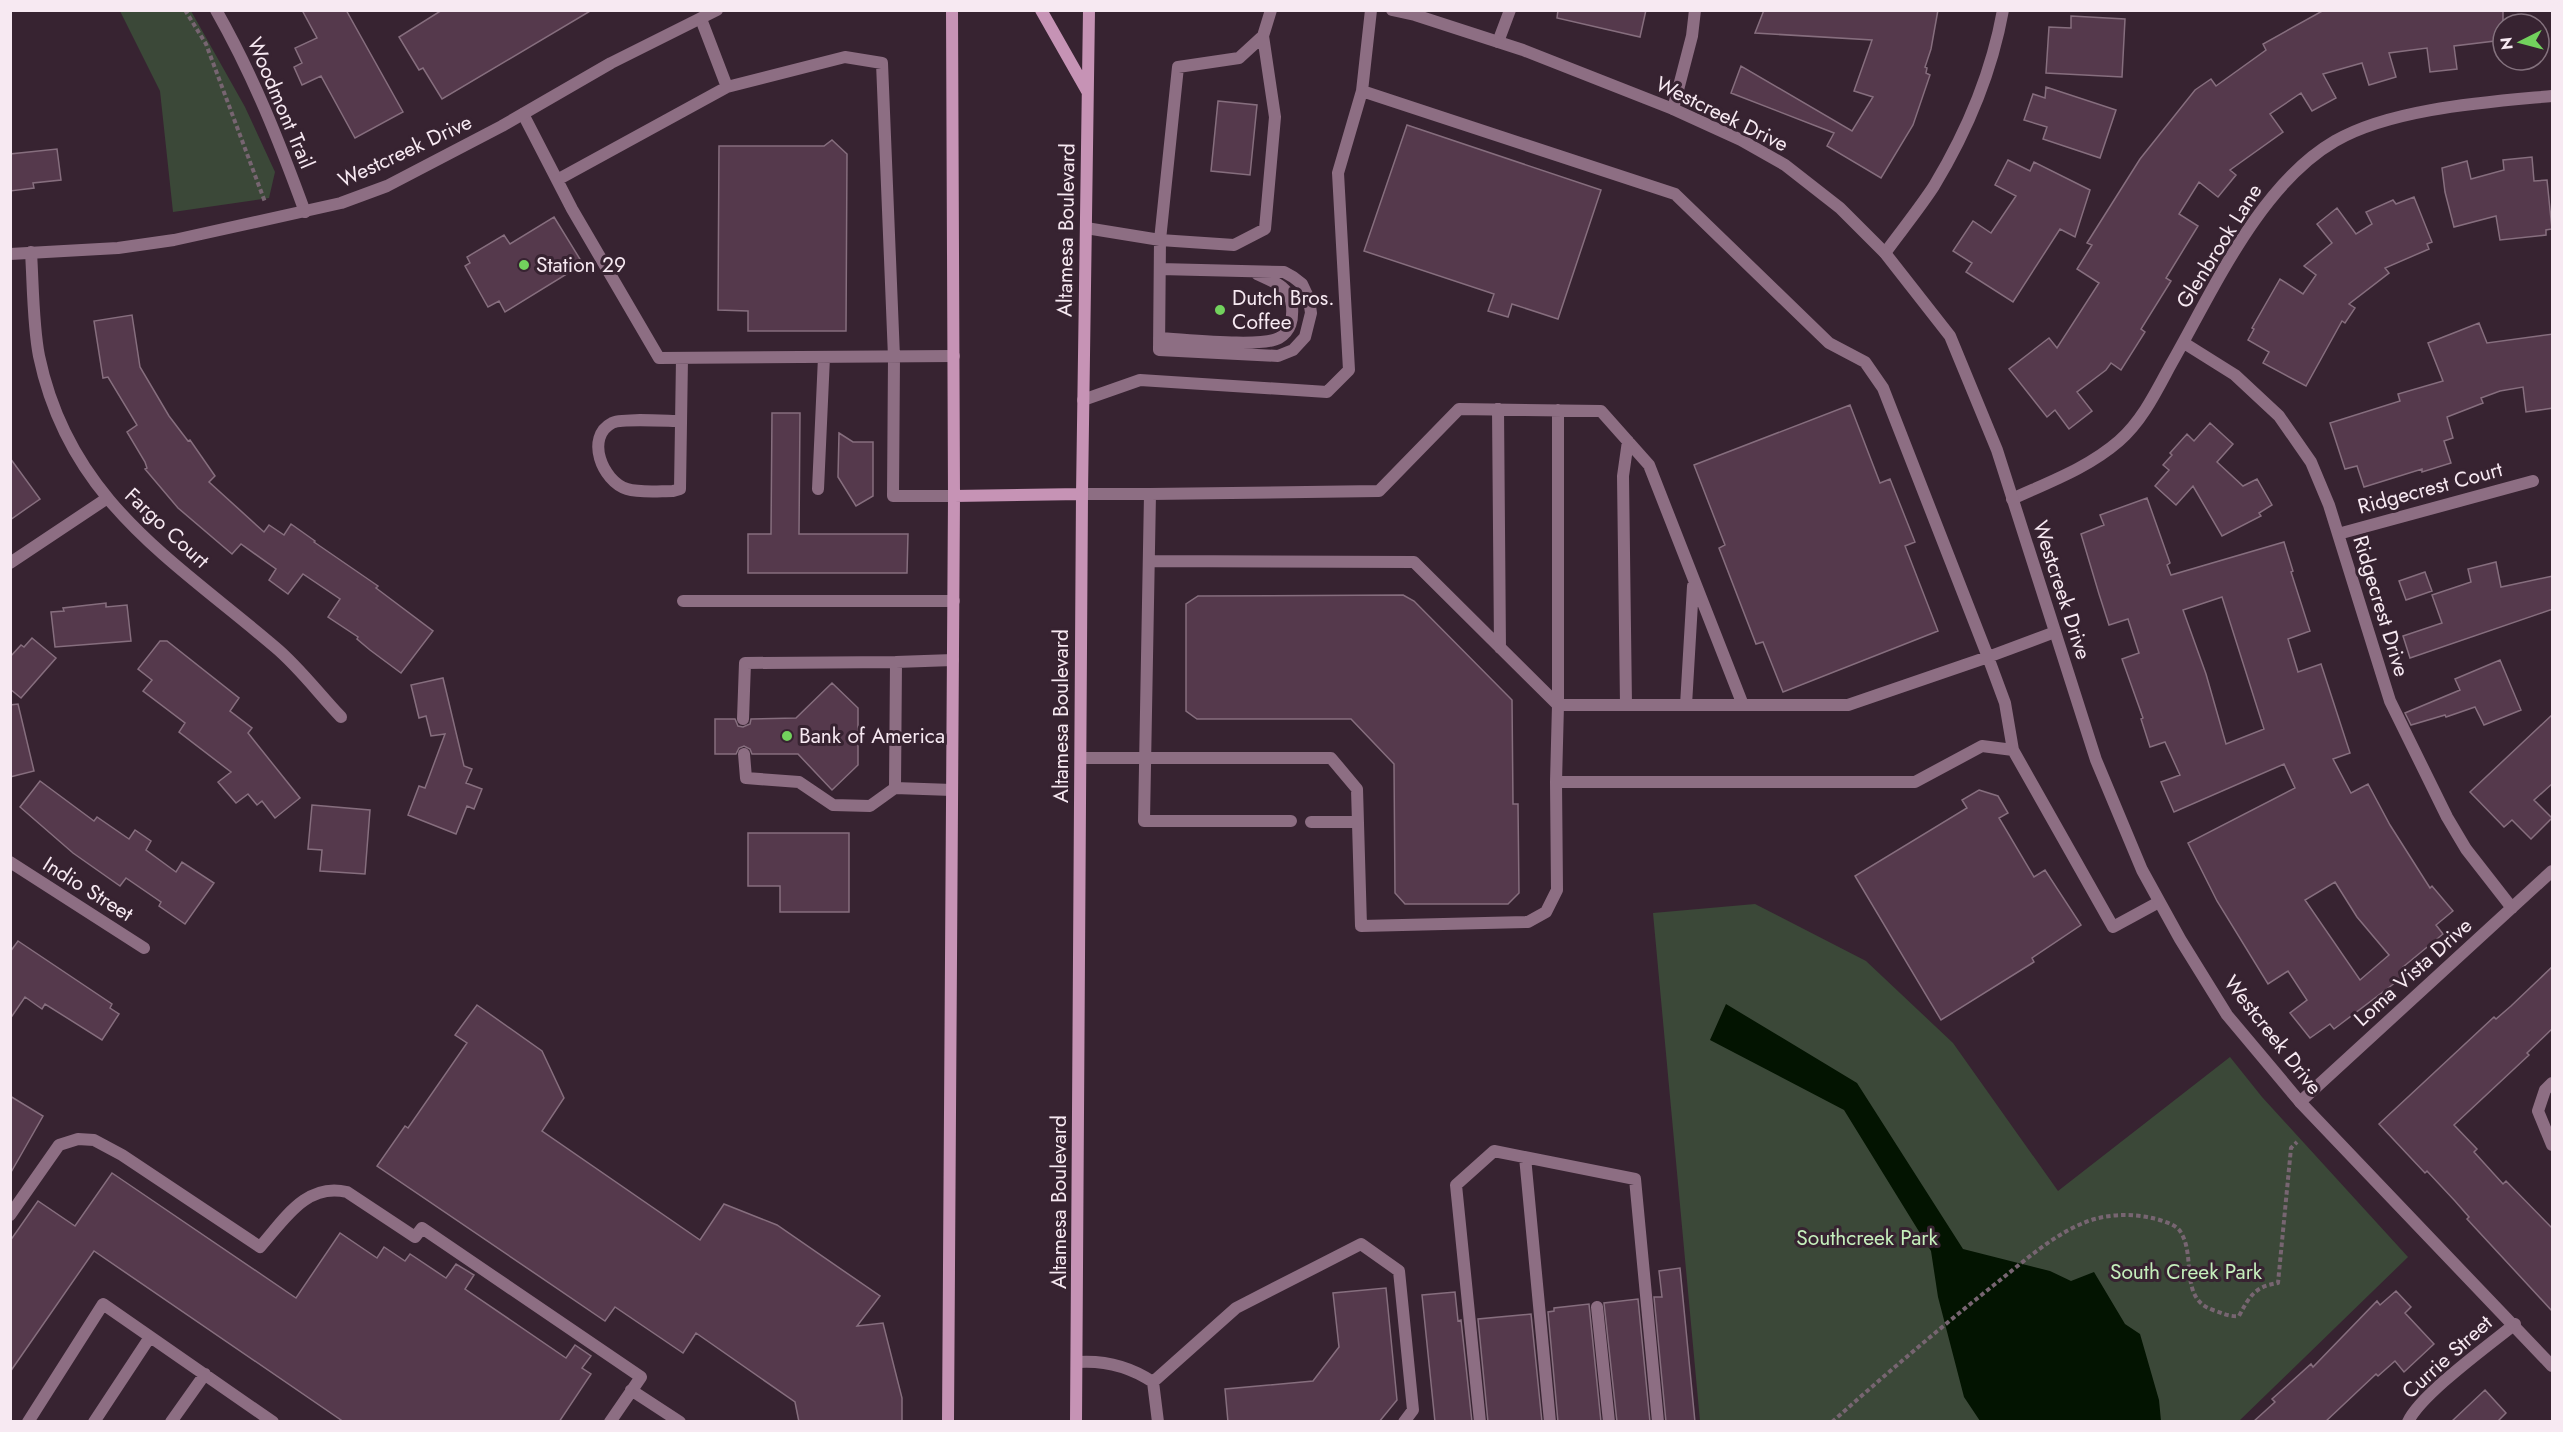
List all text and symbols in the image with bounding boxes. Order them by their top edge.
north arrow [2491,12,2551,72]
street label: Woodmont Trail [240,33,322,173]
text: N [2494,36,2519,51]
street label: Westcreek Drive [1651,69,1794,159]
street label: Westcreek Drive [333,107,477,195]
street label: Altamesa Boulevard [1049,143,1083,317]
street label: Glenbrook Lane [2169,178,2269,314]
place label: Station 29 [536,250,626,280]
marker: Station 29 [517,258,531,272]
place label: Dutch Bros. Coffee [1232,283,1335,337]
marker: Dutch Bros. Coffee [1213,303,1227,317]
street label: Ridgecrest Court [2354,454,2506,522]
street label: Fargo Court [118,481,216,575]
street label: Westcreek Drive [2025,517,2099,663]
street label: Ridgecrest Drive [2345,532,2417,680]
street label: Altamesa Boulevard [1046,629,1076,803]
place label: Bank of America [799,721,945,751]
marker: Bank of America [780,729,794,743]
street label: Indio Street [37,849,139,929]
street label: Loma Vista Drive [2347,911,2479,1033]
street label: Westcreek Drive [2217,969,2329,1101]
street label: Altamesa Boulevard [1044,1115,1074,1289]
park label: Southcreek Park [1796,1223,1939,1253]
park label: South Creek Park [2110,1257,2263,1287]
street label: Currie Street [2395,1308,2499,1406]

